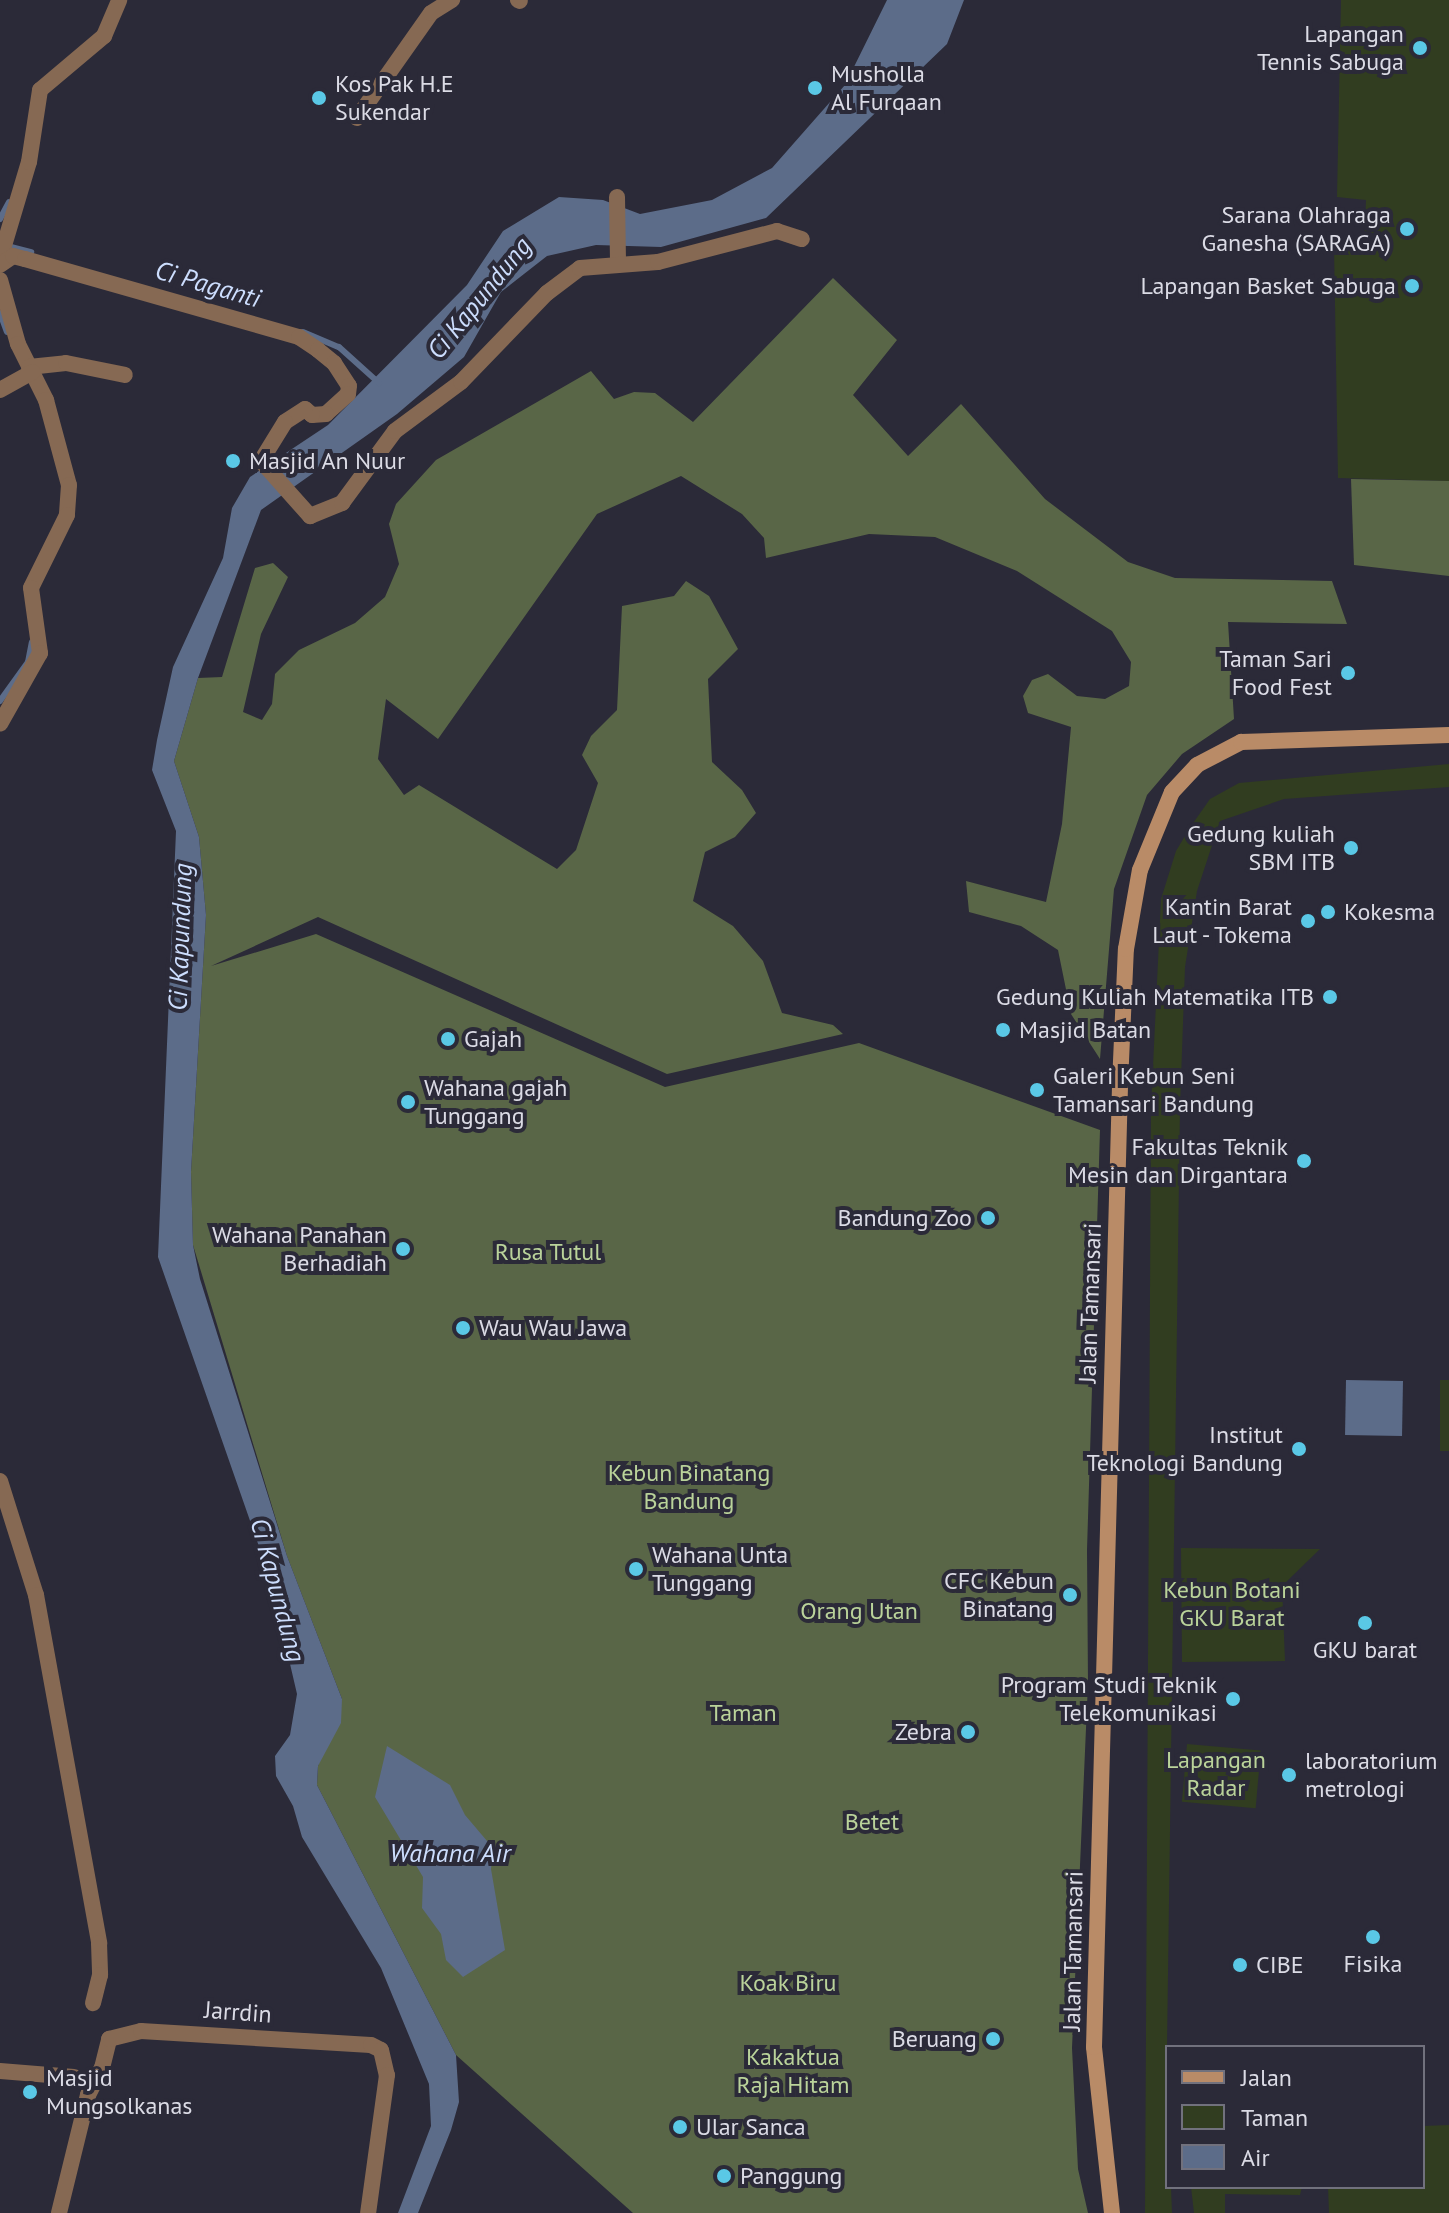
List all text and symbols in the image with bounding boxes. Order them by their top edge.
place label: Lapangan Tennis Sabuga [1257,20,1404,76]
marker: Lapangan Tennis Sabuga [1411,39,1429,57]
place label: Musholla Al Furqaan [831,60,942,116]
place label: Kos Pak H.E Sukendar [335,70,454,126]
marker: Musholla Al Furqaan [806,79,824,97]
marker: Kos Pak H.E Sukendar [310,89,328,107]
place label: Sarana Olahraga Ganesha (SARAGA) [1201,201,1391,257]
marker: Sarana Olahraga Ganesha (SARAGA) [1398,220,1416,238]
water label: Ci Kapundung [420,231,538,365]
water label: Ci Paganti [152,254,264,314]
place label: Lapangan Basket Sabuga [1141,272,1396,300]
marker: Lapangan Basket Sabuga [1403,277,1421,295]
place label: Masjid An Nuur [249,447,406,475]
marker: Masjid An Nuur [224,452,242,470]
place label: Taman Sari Food Fest [1219,645,1332,701]
marker: Taman Sari Food Fest [1339,664,1357,682]
place label: Gedung kuliah SBM ITB [1187,820,1335,876]
marker: Gedung kuliah SBM ITB [1342,839,1360,857]
water label: Ci Kapundung [162,863,198,1011]
place label: Kantin Barat Laut - Tokema [1148,893,1292,949]
place label: Kokesma [1344,898,1435,926]
marker: Kokesma [1319,903,1337,921]
marker: Kantin Barat Laut - Tokema [1299,912,1317,930]
place label: Gedung Kuliah Matematika ITB [996,983,1314,1011]
marker: Gedung Kuliah Matematika ITB [1321,988,1339,1006]
place label: Masjid Batan [1019,1016,1151,1044]
marker: Masjid Batan [994,1021,1012,1039]
place label: Gajah [464,1025,522,1053]
marker: Gajah [439,1030,457,1048]
place label: Galeri Kebun Seni Tamansari Bandung [1053,1062,1254,1118]
place label: Wahana gajah Tunggang [424,1074,567,1130]
marker: Galeri Kebun Seni Tamansari Bandung [1028,1081,1046,1099]
marker: Wahana gajah Tunggang [399,1093,417,1111]
place label: Fakultas Teknik Mesin dan Dirgantara [1068,1133,1288,1189]
marker: Fakultas Teknik Mesin dan Dirgantara [1295,1152,1313,1170]
place label: Bandung Zoo [837,1204,972,1232]
marker: Bandung Zoo [979,1209,997,1227]
place label: Wahana Panahan Berhadiah [212,1221,387,1277]
street label: Jalan Tamansari [1073,1222,1107,1384]
park label: Rusa Tutul [494,1238,602,1266]
marker: Wahana Panahan Berhadiah [394,1240,412,1258]
place label: Wau Wau Jawa [479,1314,628,1342]
marker: Wau Wau Jawa [454,1319,472,1337]
place label: Institut Teknologi Bandung [1087,1421,1283,1477]
marker: Institut Teknologi Bandung [1290,1440,1308,1458]
park label: Kebun Binatang Bandung [608,1459,770,1515]
water label: Ci Kapundung [244,1515,312,1665]
place label: Wahana Unta Tunggang [652,1541,788,1597]
marker: Wahana Unta Tunggang [627,1560,645,1578]
place label: CFC Kebun Binatang [943,1567,1054,1623]
park label: Kebun Botani GKU Barat [1163,1576,1301,1632]
marker: CFC Kebun Binatang [1061,1586,1079,1604]
park label: Orang Utan [800,1597,918,1625]
marker: GKU barat [1356,1614,1374,1632]
place label: GKU barat [1313,1636,1417,1664]
place label: Program Studi Teknik Telekomunikasi [1000,1671,1217,1727]
marker: Program Studi Teknik Telekomunikasi [1224,1690,1242,1708]
park label: Taman [709,1699,777,1727]
place label: Zebra [895,1718,952,1746]
marker: Zebra [959,1723,977,1741]
park label: Lapangan Radar [1166,1746,1266,1802]
place label: laboratorium metrologi [1305,1747,1438,1803]
marker: laboratorium metrologi [1280,1766,1298,1784]
park label: Betet [845,1808,899,1836]
water label: Wahana Air [389,1837,511,1869]
street label: Jalan Tamansari [1057,1870,1089,2032]
marker: Fisika [1364,1928,1382,1946]
place label: Fisika [1344,1950,1402,1978]
place label: CIBE [1256,1951,1304,1979]
marker: CIBE [1231,1956,1249,1974]
park label: Koak Biru [739,1969,837,1997]
street label: Jarrdin [203,1995,273,2029]
place label: Beruang [892,2025,977,2053]
marker: Beruang [984,2030,1002,2048]
park label: Kakaktua Raja Hitam [737,2043,849,2099]
legend [1165,2045,1425,2189]
text: Jalan [1241,2062,1292,2093]
place label: Masjid Mungsolkanas [46,2064,192,2120]
marker: Masjid Mungsolkanas [21,2083,39,2101]
text: Taman [1241,2102,1308,2133]
place label: Ular Sanca [696,2113,806,2141]
marker: Ular Sanca [671,2118,689,2136]
text: Air [1241,2142,1270,2173]
place label: Panggung [740,2162,842,2190]
marker: Panggung [715,2167,733,2185]

